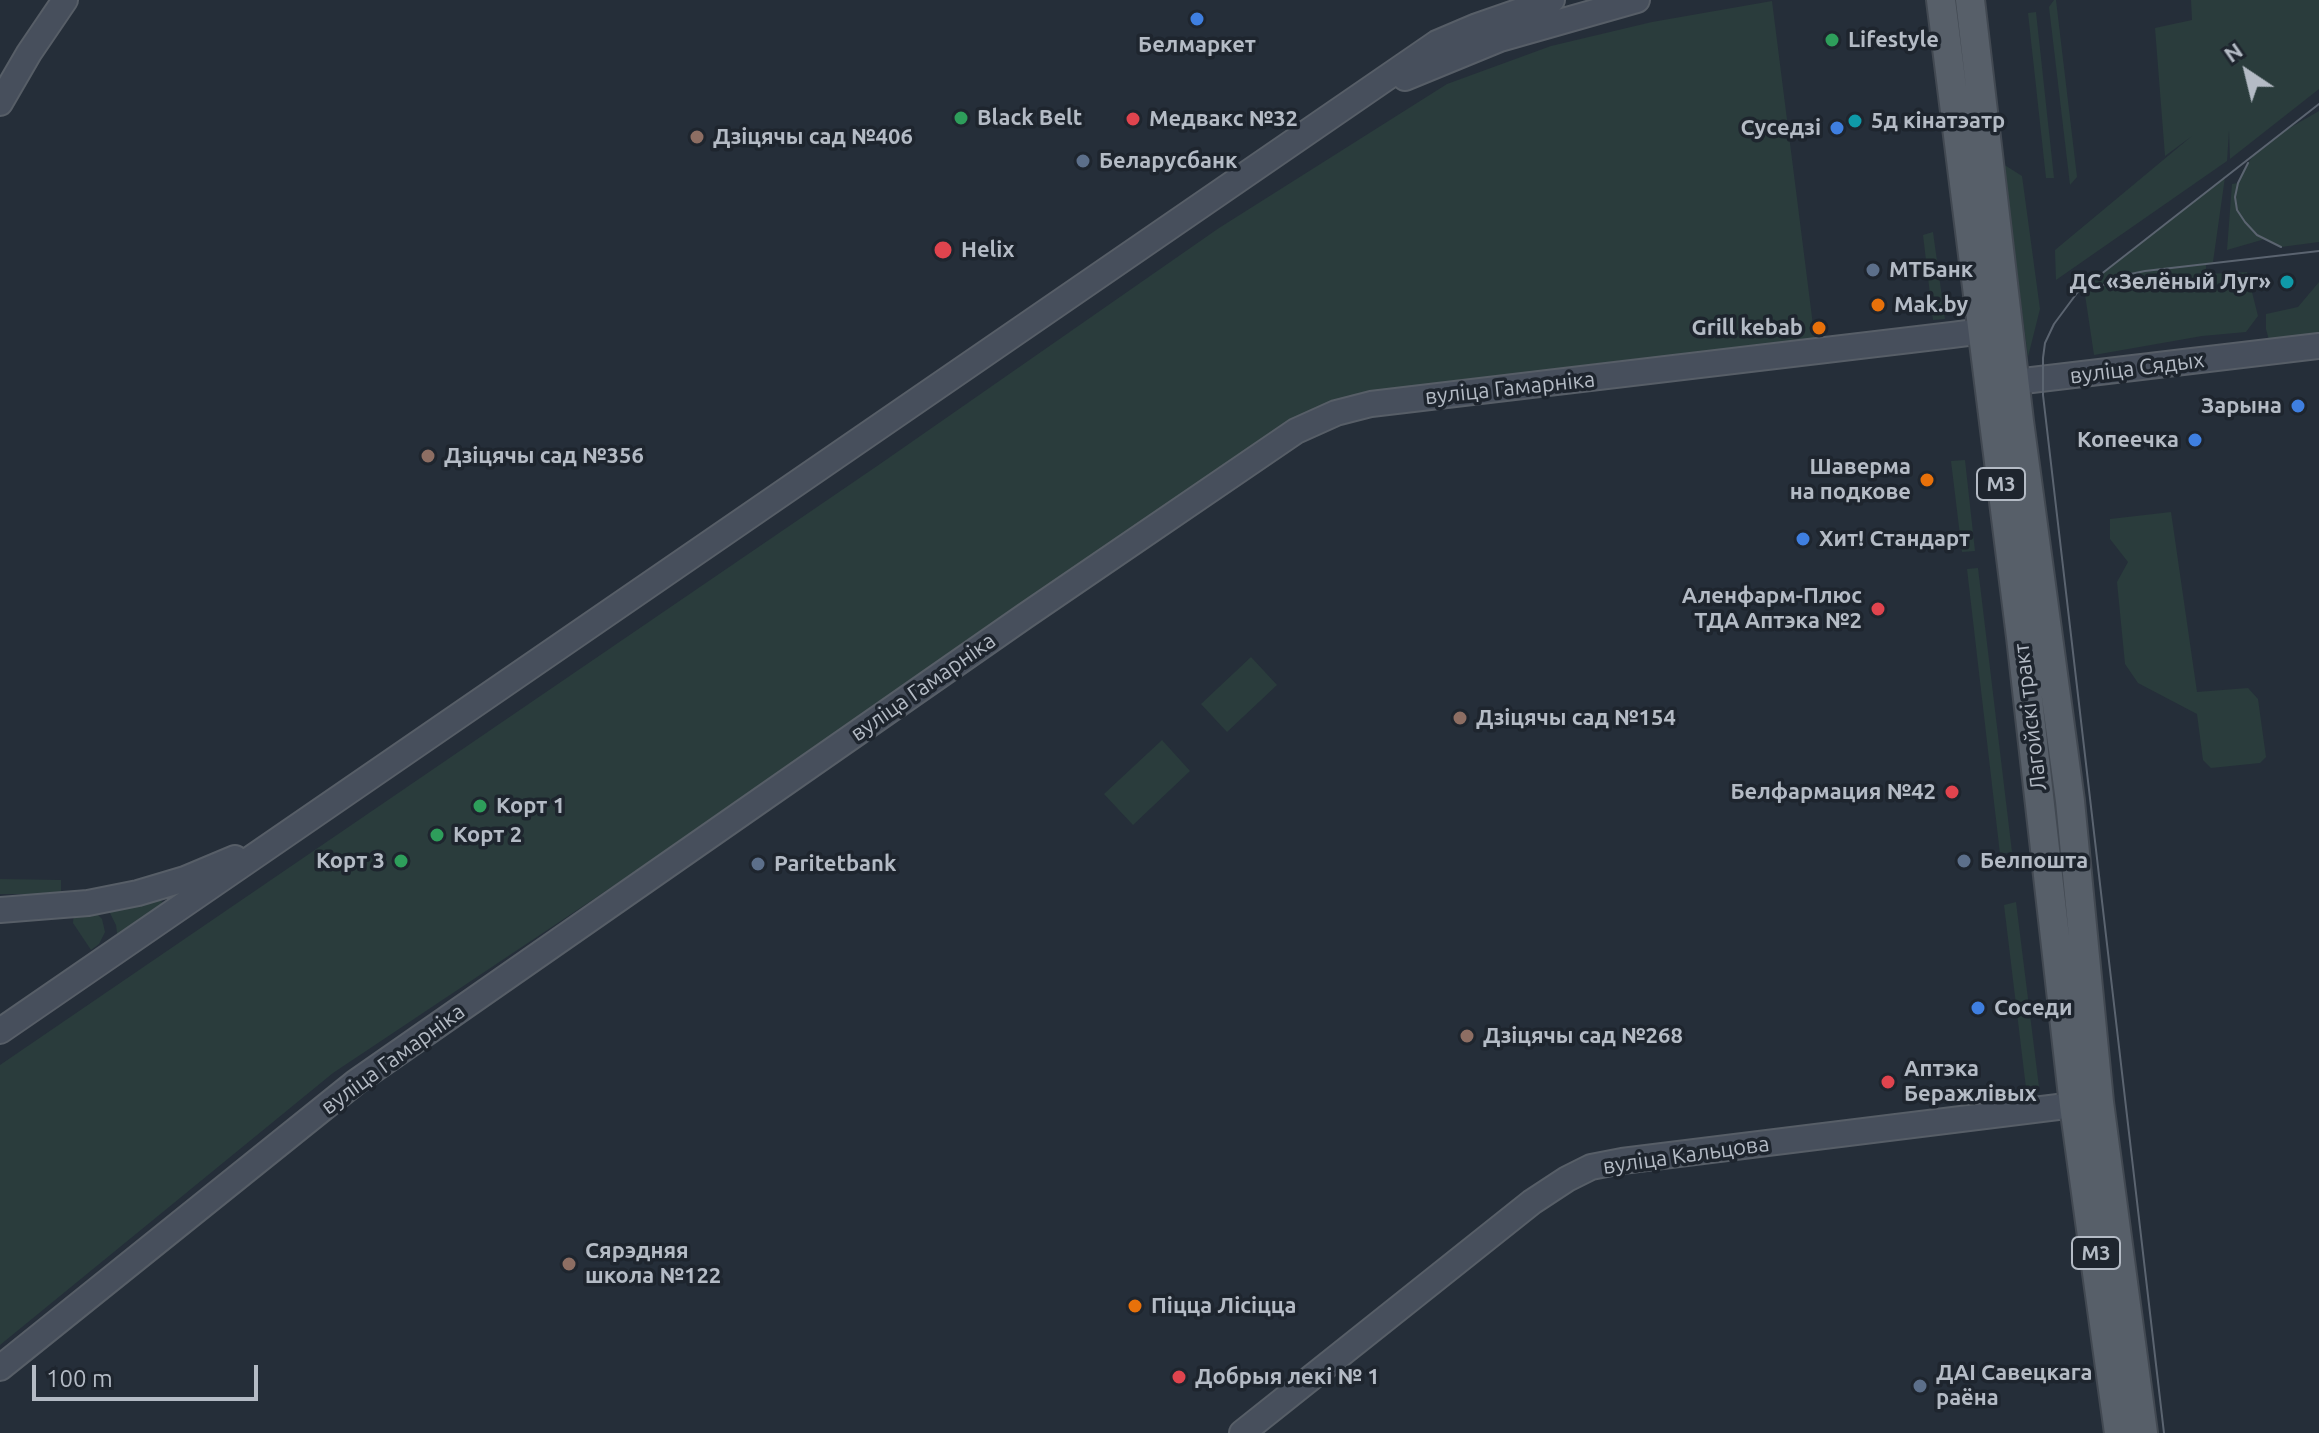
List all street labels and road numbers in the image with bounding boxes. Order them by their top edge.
street label: вуліца Сядых [2068,347,2206,389]
street label: вуліца Гамарніка [1424,366,1596,410]
road number: М3 [1977,468,2025,500]
street label: вуліца Гамарніка [845,627,1001,747]
street label: Лагойскі тракт [2008,642,2052,792]
street label: вуліца Гамарніка [316,998,470,1120]
street label: вуліца Кальцова [1601,1130,1771,1180]
road number: М3 [2072,1237,2120,1269]

